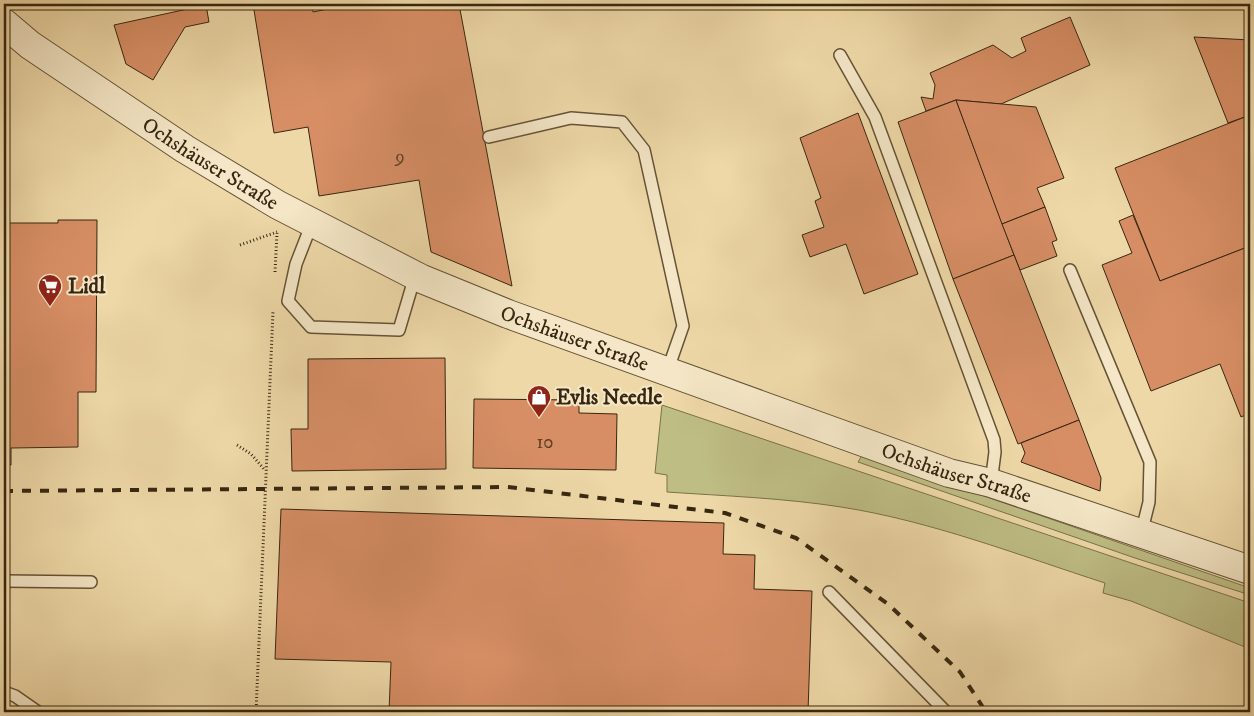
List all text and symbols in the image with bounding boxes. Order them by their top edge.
street label: Ochshäuser Straße [137,112,283,216]
house number: 9 [394,146,405,169]
supermarket icon: Lidl [37,273,63,307]
place label: Lidl [68,274,106,300]
street label: Ochshäuser Straße [497,300,653,378]
shop icon: Evlis Needle [526,384,552,418]
place label: Evlis Needle [556,385,662,411]
house number: 10 [536,431,554,454]
street label: Ochshäuser Straße [878,438,1035,510]

